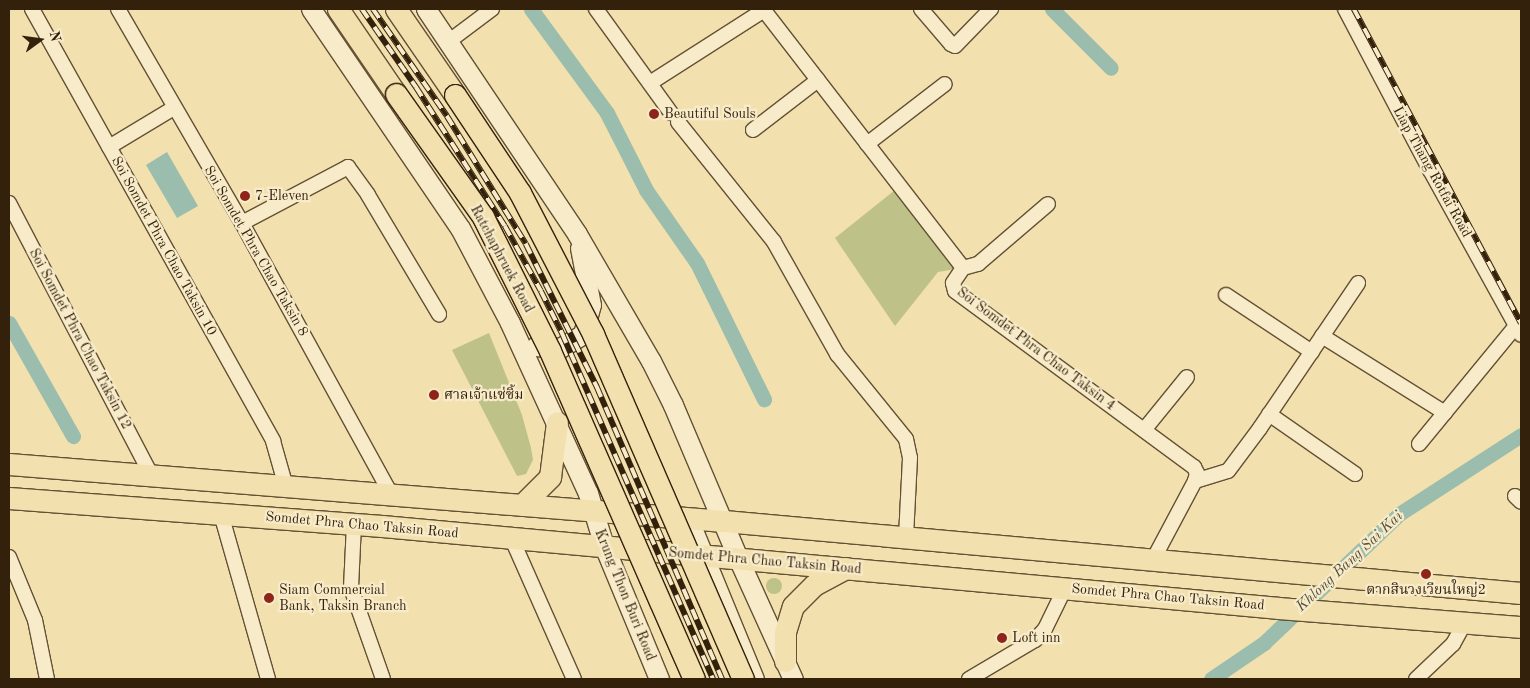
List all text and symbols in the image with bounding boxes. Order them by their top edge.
north arrow [15,15,65,65]
text: N [46,29,63,43]
street label: Liap Thang Rotfai Road [1389,104,1475,240]
place label: Beautiful Souls [664,106,756,122]
marker: Beautiful Souls [648,108,660,120]
street label: Soi Somdet Phra Chao Taksin 10 [108,154,220,338]
street label: Soi Somdet Phra Chao Taksin 8 [200,163,312,339]
place label: 7-Eleven [255,188,309,204]
marker: 7-Eleven [239,190,251,202]
street label: Ratchaphruek Road [467,202,537,316]
street label: Soi Somdet Phra Chao Taksin 12 [25,246,135,432]
street label: Soi Somdet Phra Chao Taksin 4 [953,284,1119,414]
place label: ศาลเจ้าแซ่ซิ้ม [444,387,523,403]
marker: ศาลเจ้าแซ่ซิ้ม [428,389,440,401]
street label: Somdet Phra Chao Taksin Road [265,508,459,542]
water label: Khlong Bang Sai Kai [1293,508,1407,616]
street label: Krung Thon Buri Road [591,527,659,663]
street label: Somdet Phra Chao Taksin Road [668,544,862,578]
marker: ตากสินวงเวียนใหญ่2 [1420,568,1432,580]
street label: Somdet Phra Chao Taksin Road [1071,580,1265,614]
place label: Siam Commercial Bank, Taksin Branch [279,582,407,614]
place label: ตากสินวงเวียนใหญ่2 [1366,582,1486,598]
marker: Siam Commercial Bank, Taksin Branch [263,592,275,604]
place label: Loft inn [1012,630,1061,646]
marker: Loft inn [996,632,1008,644]

